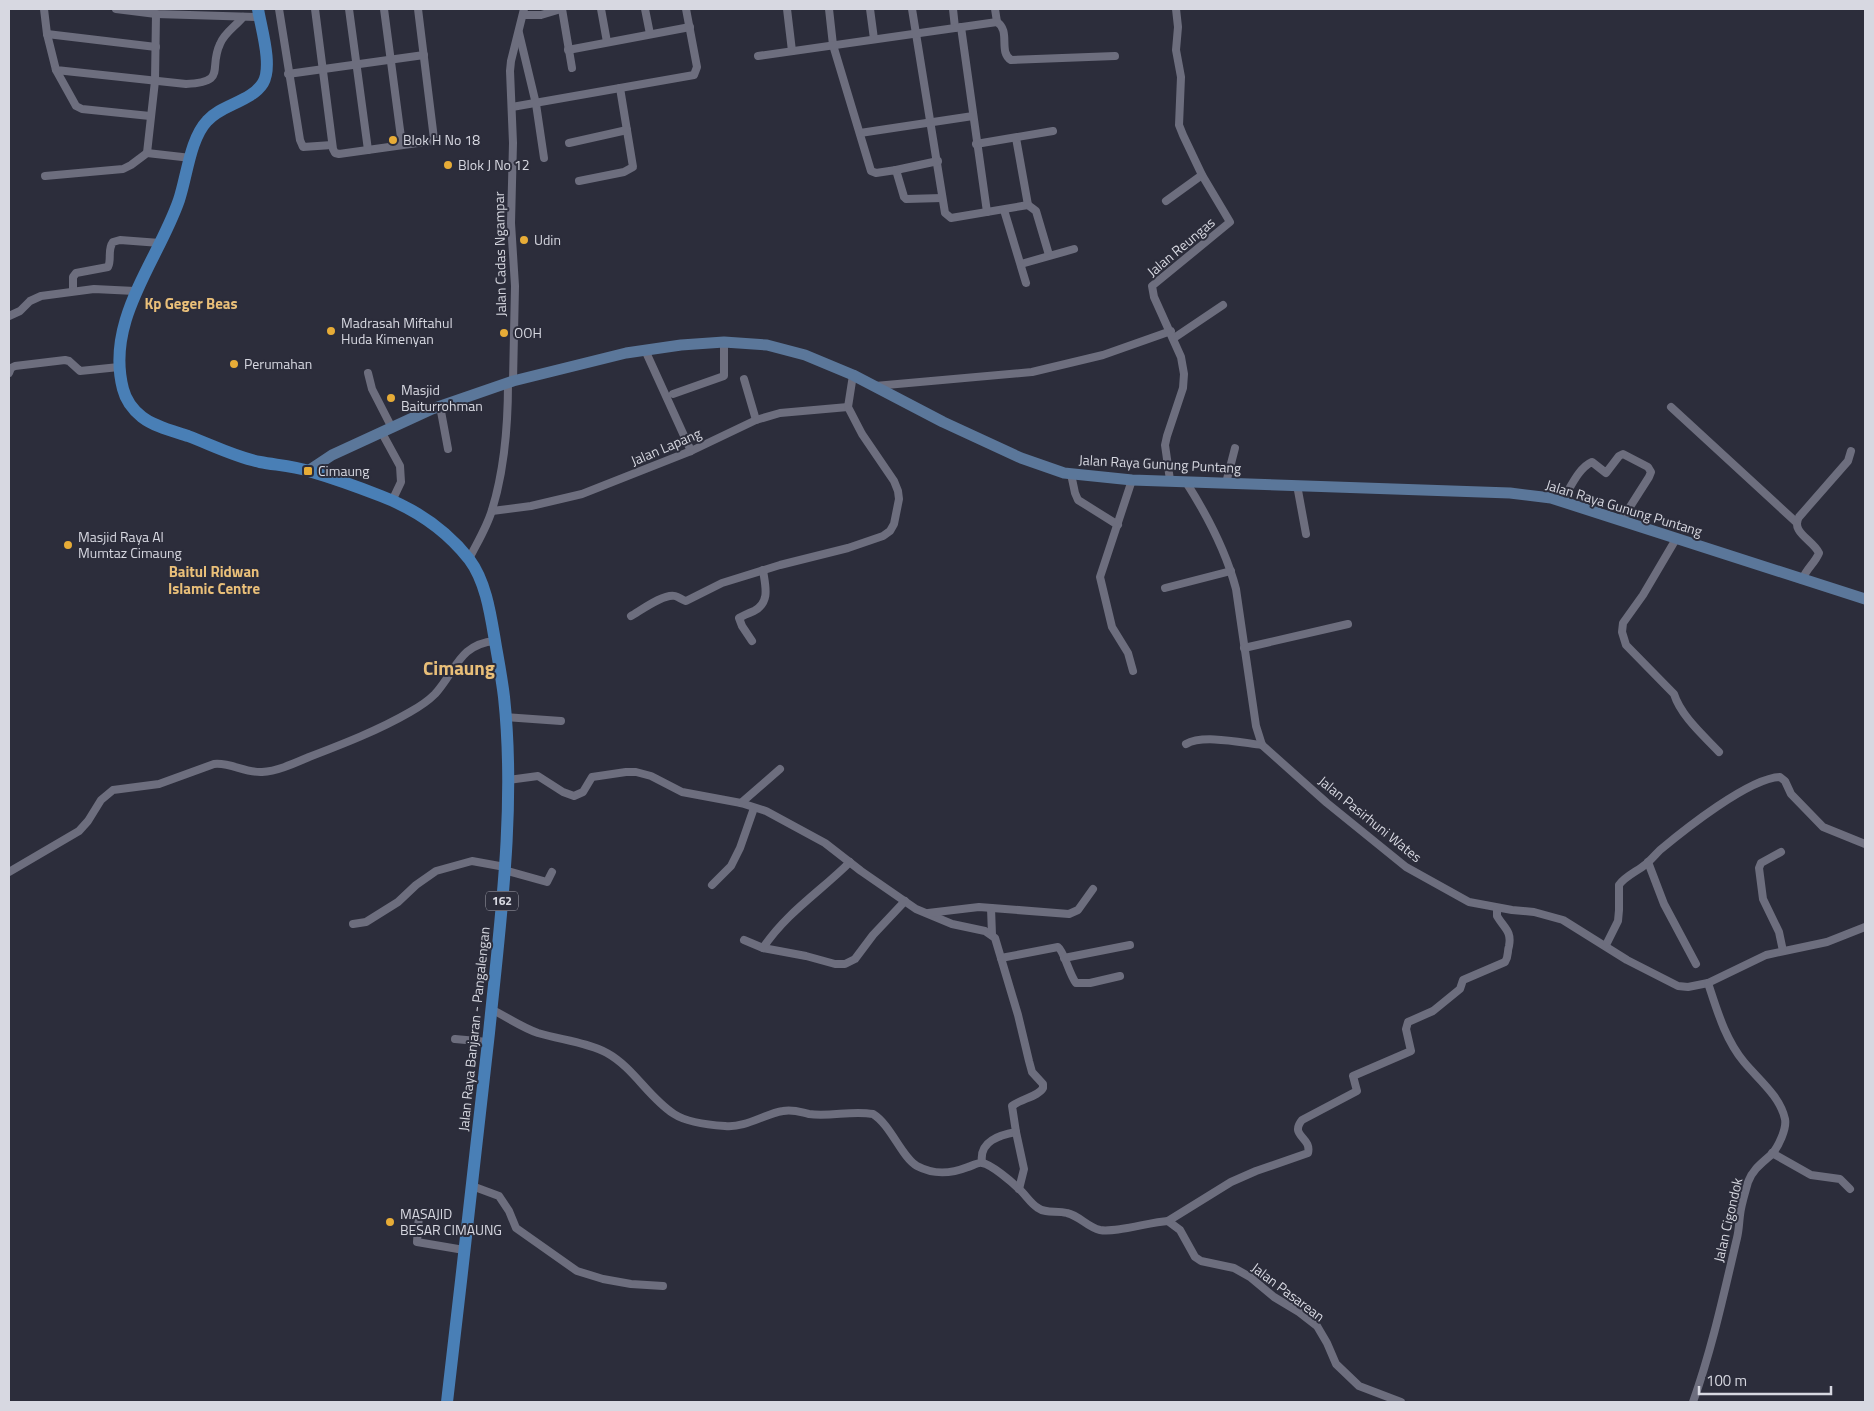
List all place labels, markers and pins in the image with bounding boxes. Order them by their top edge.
place label: Blok H No 18 [403,129,480,150]
marker: Blok H No 18 [387,134,399,146]
place label: Blok J No 12 [458,154,530,175]
marker: Blok J No 12 [442,159,454,171]
place label: Udin [534,229,561,250]
marker: Udin [518,234,530,246]
place label: Madrasah Miftahul Huda Kimenyan [341,312,453,349]
place label: OOH [514,322,542,343]
marker: Madrasah Miftahul Huda Kimenyan [325,325,337,337]
marker: OOH [498,327,510,339]
place label: Perumahan [244,353,312,374]
marker: Perumahan [228,358,240,370]
place label: Masjid Baiturrohman [401,379,483,416]
marker: Masjid Baiturrohman [385,392,397,404]
place label: Cimaung [318,460,370,481]
marker: Cimaung [302,465,314,477]
place label: Masjid Raya Al Mumtaz Cimaung [78,526,182,563]
marker: Masjid Raya Al Mumtaz Cimaung [62,539,74,551]
place label: MASAJID BESAR CIMAUNG [400,1203,502,1240]
marker: MASAJID BESAR CIMAUNG [384,1216,396,1228]

